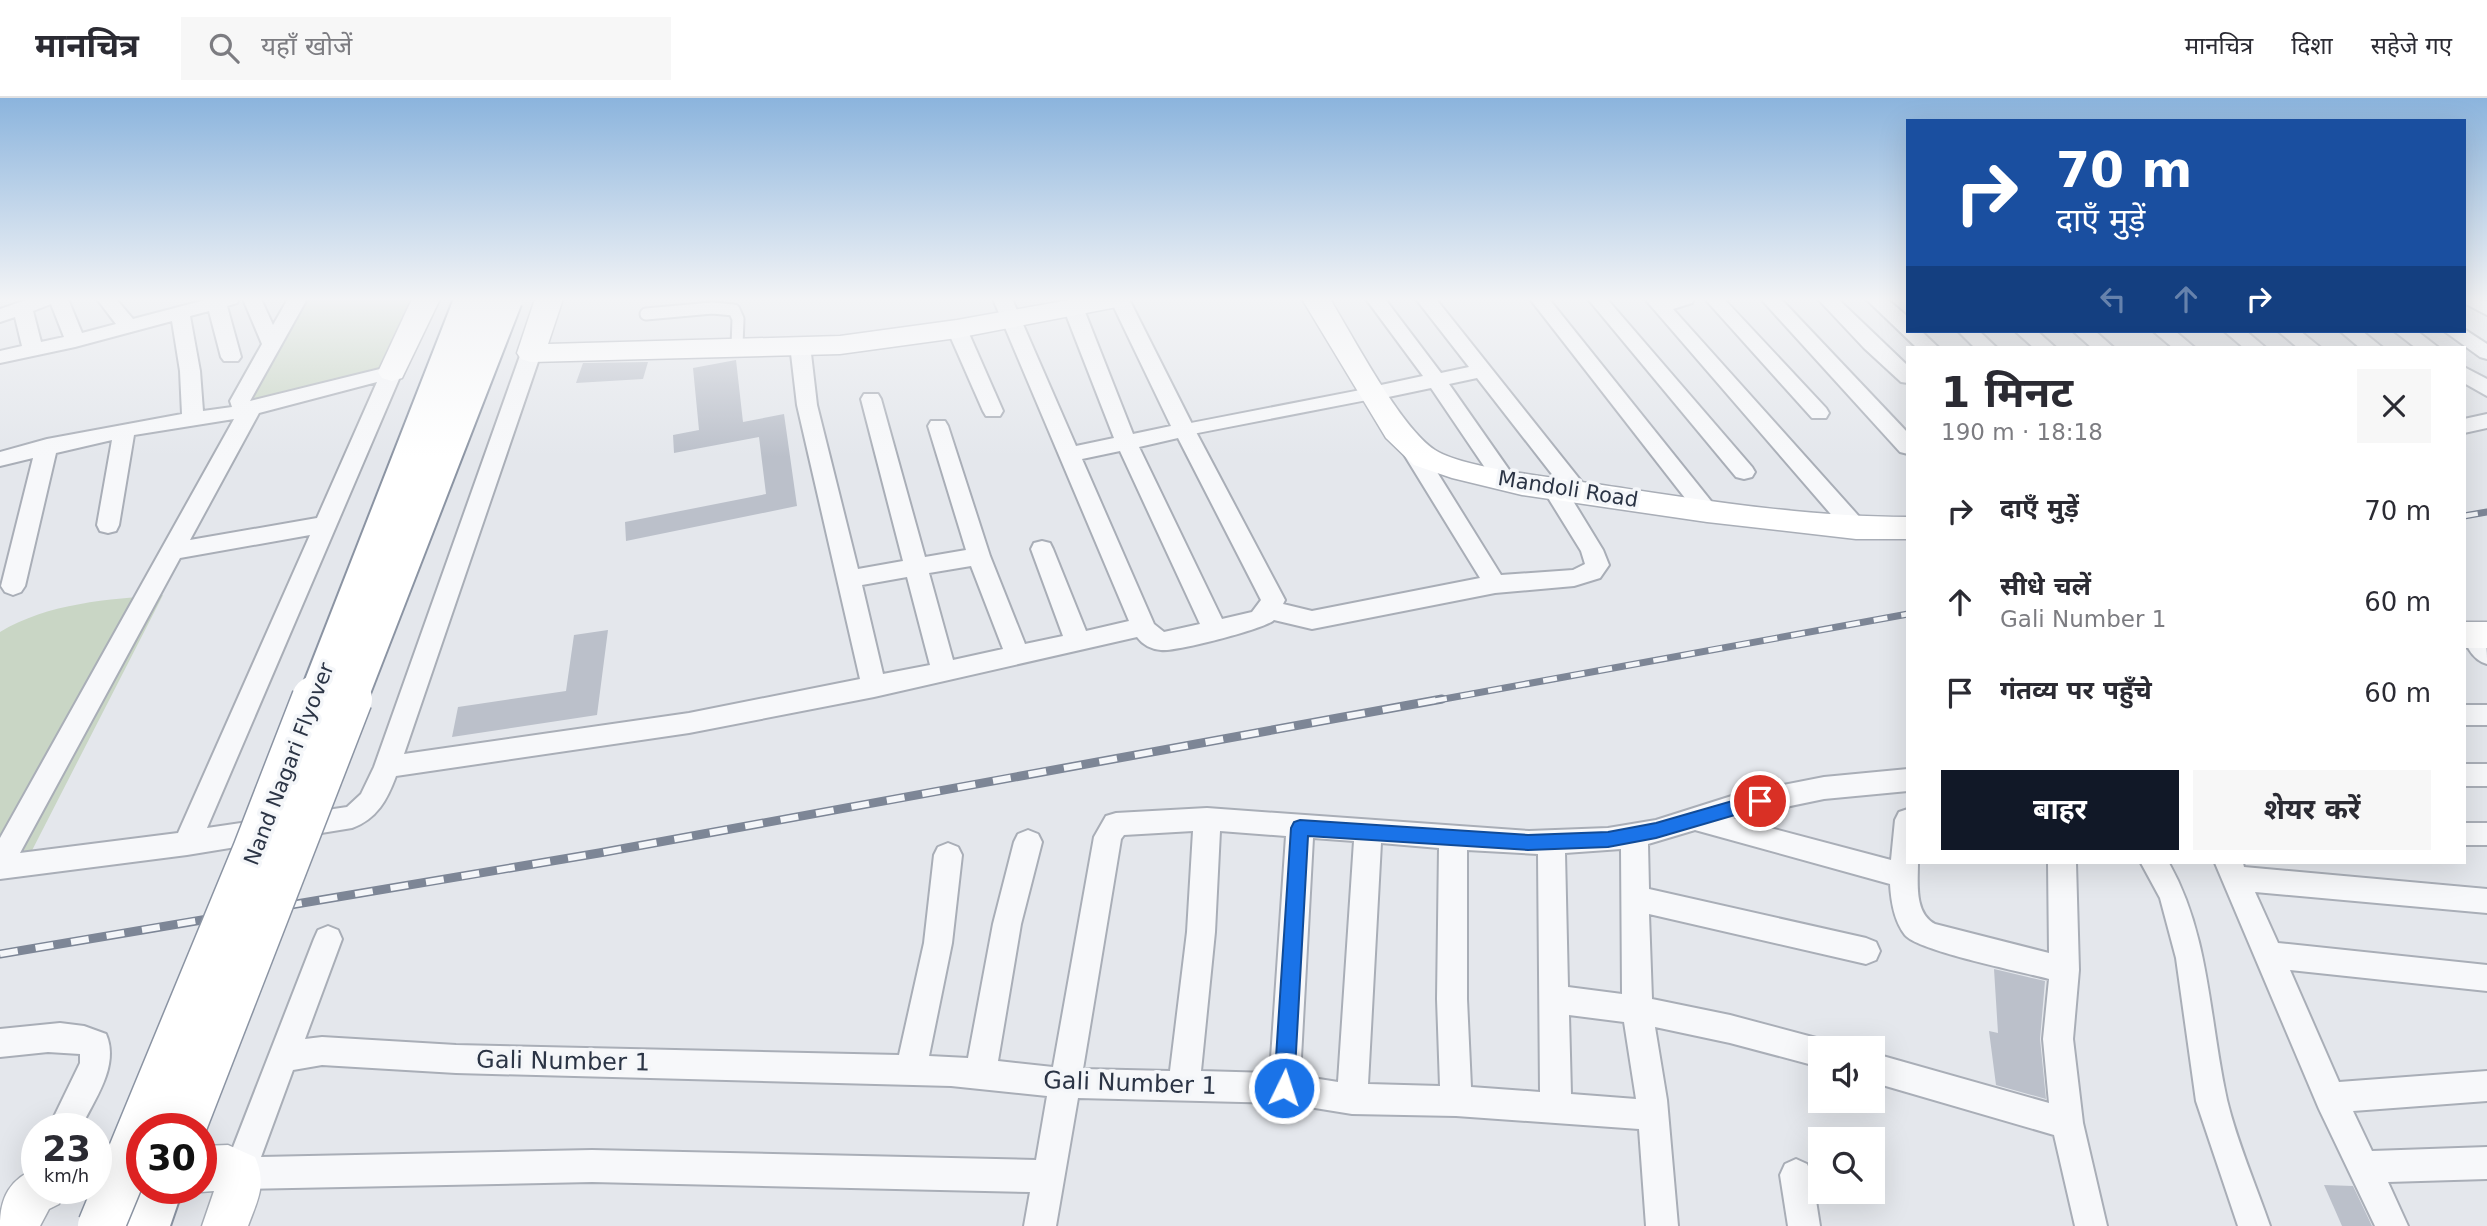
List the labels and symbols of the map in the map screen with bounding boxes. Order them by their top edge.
street label: Mandoli Road [1496,466,1640,512]
street label: Nand Nagari Flyover [239,659,339,869]
pin [1730,771,1790,831]
street label: Gali Number 1 [476,1045,650,1077]
position arrow [1247,1051,1321,1125]
street label: Gali Number 1 [1043,1066,1217,1100]
speed limit sign: 30 [126,1113,217,1204]

